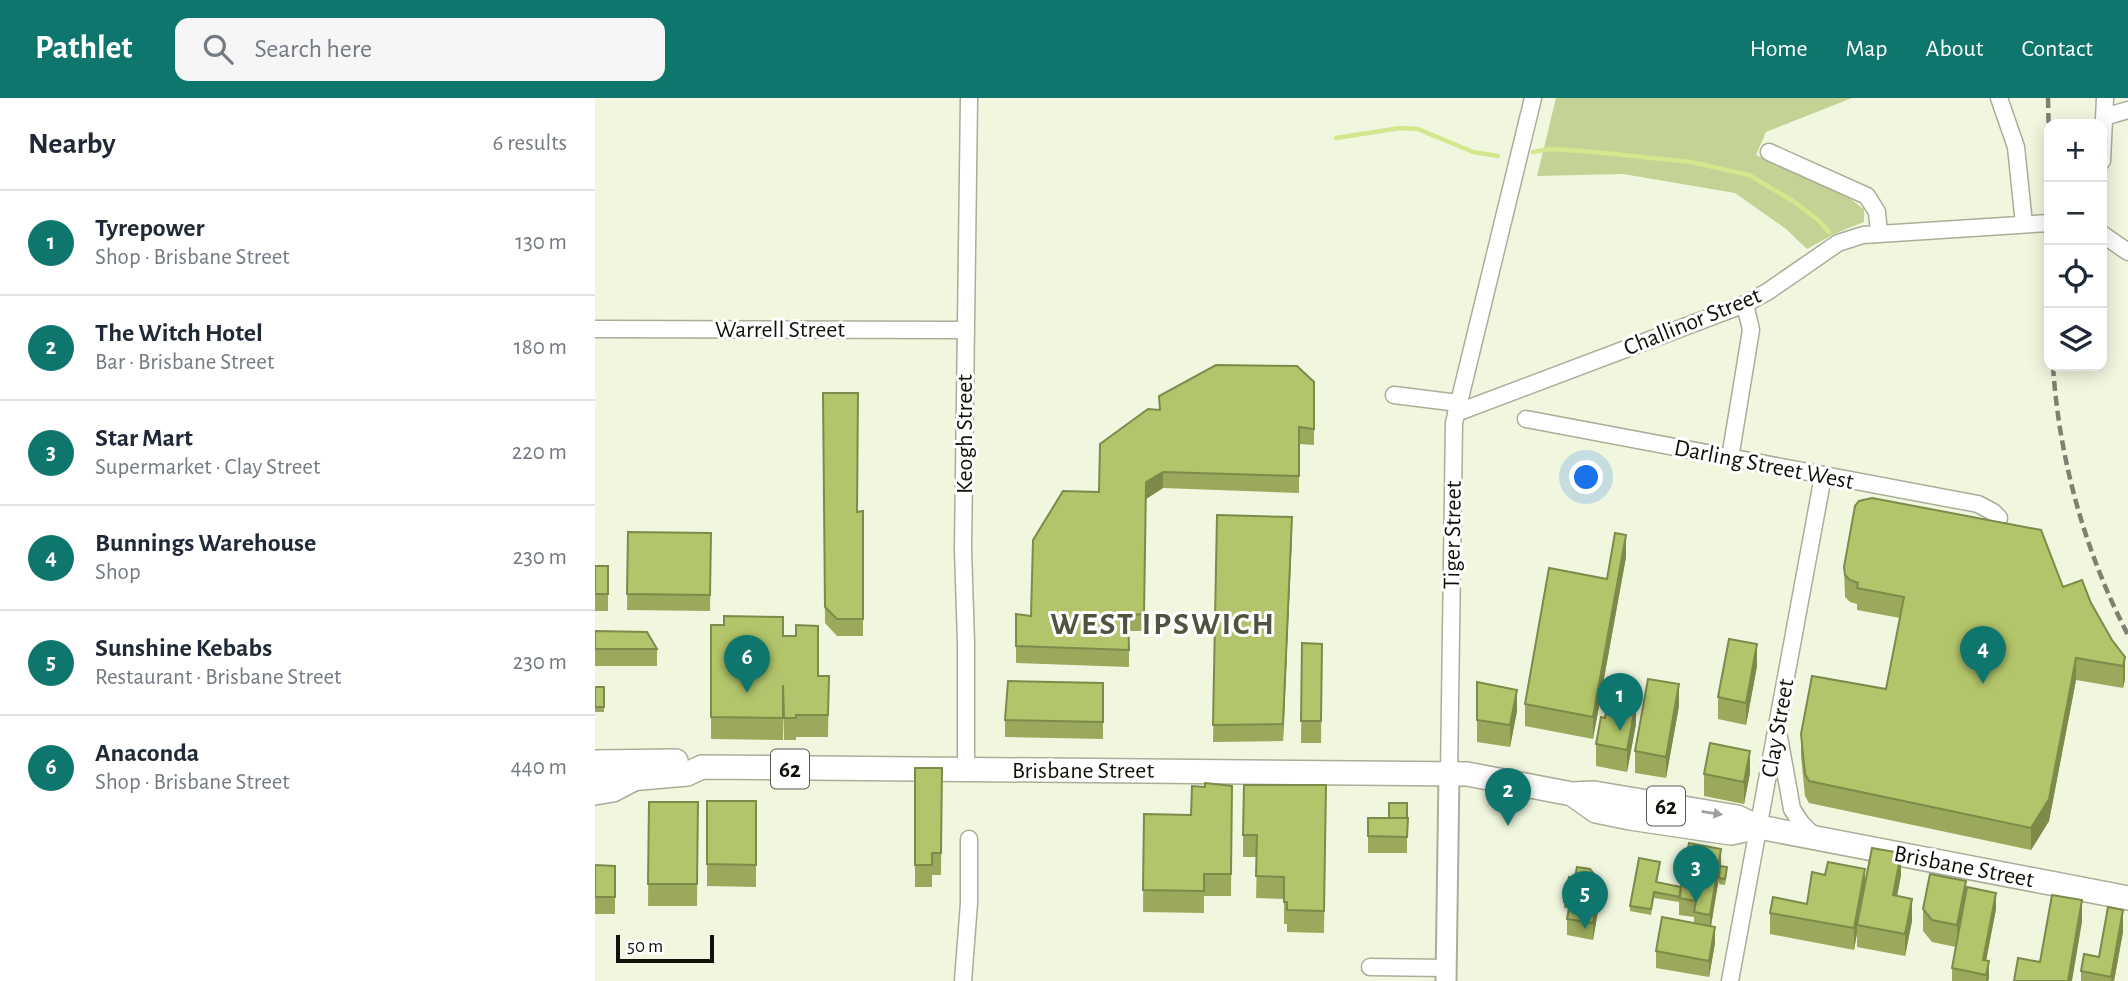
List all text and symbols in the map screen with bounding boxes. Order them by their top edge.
search box [175,18,665,81]
icon: search [199,30,237,68]
text: Pathlet [35,32,133,65]
text: Search here [255,36,372,62]
text: Home [1750,37,1808,61]
text: Map [1846,37,1888,61]
text: About [1926,37,1983,61]
text: Contact [2021,37,2093,61]
map controls [2044,119,2107,371]
button: + [2044,119,2107,182]
text: Nearby [28,129,116,159]
text: 6 results [493,132,567,155]
button: − [2044,182,2107,245]
text: Tyrepower [95,215,205,241]
text: 1 [47,231,55,254]
text: 130 m [515,231,567,254]
button: locate [2044,245,2107,308]
text: Shop · Brisbane Street [95,246,290,269]
street label: Challinor Street [1620,283,1765,360]
button: layers [2044,308,2107,371]
street label: Warrell Street [715,318,845,342]
text: The Witch Hotel [95,320,263,346]
text: 2 [46,336,56,359]
text: 180 m [514,336,567,359]
text: Bar · Brisbane Street [95,351,274,374]
street label: Keogh Street [953,374,977,494]
text: Star Mart [95,425,193,451]
street label: Darling Street West [1672,436,1856,494]
text: 3 [46,441,56,464]
text: 220 m [512,441,567,464]
text: Supermarket · Clay Street [95,456,320,479]
your location [1569,460,1603,494]
street label: Tiger Street [1440,480,1466,589]
text: Bunnings Warehouse [95,530,316,556]
text: 4 [45,546,57,569]
text: 230 m [513,546,567,569]
text: Shop [95,561,141,584]
district label: WEST IPSWICH [1050,608,1276,640]
pin: 4 [1960,626,2006,684]
text: Sunshine Kebabs [95,635,272,661]
pin: 6 [724,635,770,693]
text: 5 [46,651,56,674]
text: 230 m [513,651,567,674]
text: Restaurant · Brisbane Street [95,666,341,689]
pin: 1 [1597,673,1643,731]
street label: Clay Street [1757,677,1799,779]
text: Anaconda [95,740,199,766]
road number: 62 [771,750,809,789]
text: 6 [45,756,57,779]
text: 440 m [511,756,567,779]
street label: Brisbane Street [1012,759,1154,783]
pin: 2 [1485,768,1531,826]
text: Shop · Brisbane Street [95,771,290,794]
road number: 62 [1647,786,1685,826]
one-way arrow [1701,808,1723,819]
street label: Brisbane Street [1892,842,2036,892]
pin: 3 [1673,845,1719,903]
pin: 5 [1562,871,1608,929]
scale bar [616,932,714,964]
text: 50 m [627,937,663,956]

